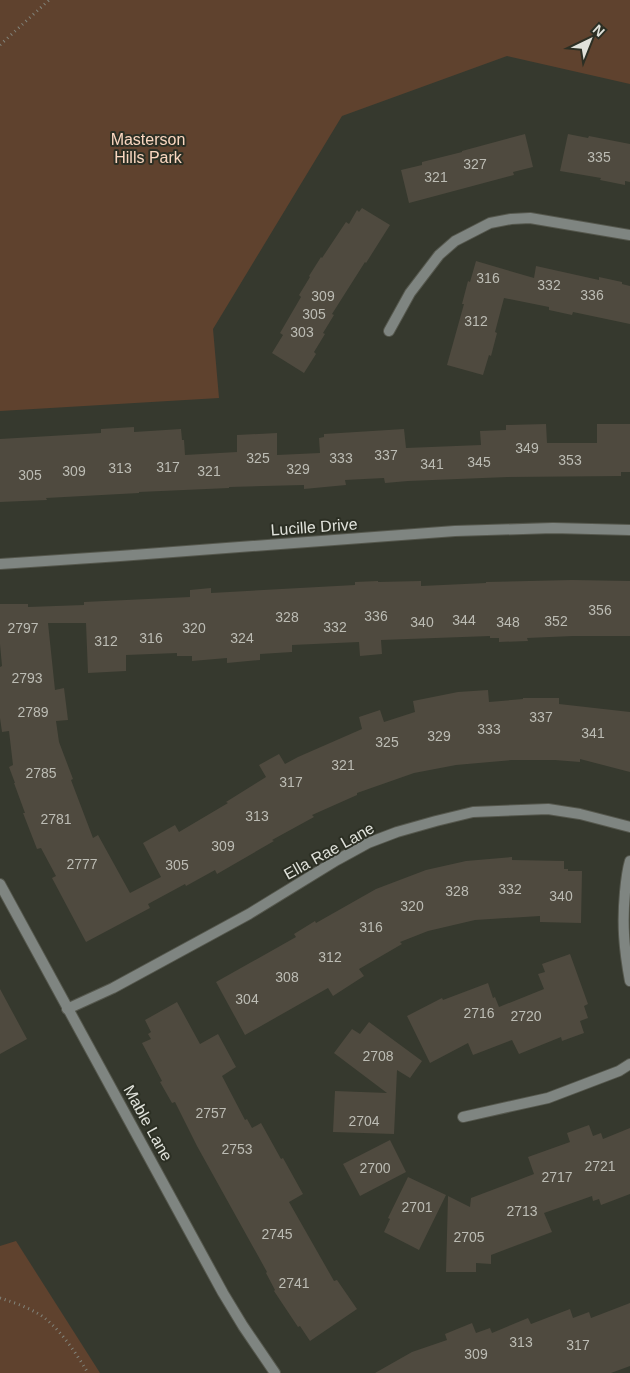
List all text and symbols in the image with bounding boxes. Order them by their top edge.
north arrow [565,15,615,65]
text: N [590,21,608,40]
park label: Masterson Hills Park [111,131,185,166]
house number: 335 [587,149,611,165]
house number: 327 [463,156,487,172]
house number: 321 [424,169,448,185]
house number: 316 [476,270,500,286]
house number: 332 [537,277,561,293]
house number: 336 [580,287,604,303]
house number: 309 [311,288,335,304]
house number: 305 [302,306,326,322]
house number: 312 [464,313,488,329]
house number: 303 [290,324,314,340]
house number: 349 [515,440,539,456]
house number: 337 [374,447,398,463]
house number: 325 [246,450,270,466]
house number: 333 [329,450,353,466]
house number: 353 [558,452,582,468]
house number: 345 [467,454,491,470]
house number: 341 [420,456,444,472]
house number: 317 [156,459,180,475]
house number: 313 [108,460,132,476]
house number: 329 [286,461,310,477]
house number: 309 [62,463,86,479]
house number: 321 [197,463,221,479]
house number: 305 [18,467,42,483]
street label: Lucille Drive [270,515,358,539]
house number: 356 [588,602,612,618]
house number: 336 [364,608,388,624]
house number: 328 [275,609,299,625]
house number: 344 [452,612,476,628]
house number: 352 [544,613,568,629]
house number: 340 [410,614,434,630]
house number: 348 [496,614,520,630]
house number: 332 [323,619,347,635]
house number: 2797 [7,620,39,636]
house number: 320 [182,620,206,636]
house number: 316 [139,630,163,646]
house number: 324 [230,630,254,646]
house number: 312 [94,633,118,649]
house number: 2793 [11,670,43,686]
house number: 2789 [17,704,49,720]
house number: 337 [529,709,553,725]
house number: 333 [477,721,501,737]
house number: 341 [581,725,605,741]
house number: 329 [427,728,451,744]
house number: 325 [375,734,399,750]
house number: 321 [331,757,355,773]
house number: 2785 [25,765,57,781]
house number: 317 [279,774,303,790]
house number: 313 [245,808,269,824]
house number: 2781 [40,811,72,827]
street label: Ella Rae Lane [281,819,377,883]
house number: 309 [211,838,235,854]
house number: 2777 [66,856,98,872]
house number: 305 [165,857,189,873]
house number: 332 [498,881,522,897]
house number: 328 [445,883,469,899]
house number: 340 [549,888,573,904]
house number: 320 [400,898,424,914]
house number: 316 [359,919,383,935]
house number: 312 [318,949,342,965]
house number: 308 [275,969,299,985]
house number: 304 [235,991,259,1007]
house number: 2716 [463,1005,495,1021]
house number: 2720 [510,1008,542,1024]
house number: 2708 [362,1048,394,1064]
street label: Mable Lane [120,1082,176,1164]
house number: 2757 [195,1105,227,1121]
house number: 2704 [348,1113,380,1129]
house number: 2753 [221,1141,253,1157]
house number: 2721 [584,1158,616,1174]
house number: 2700 [359,1160,391,1176]
house number: 2717 [541,1169,573,1185]
house number: 2701 [401,1199,433,1215]
house number: 2713 [506,1203,538,1219]
house number: 2745 [261,1226,293,1242]
house number: 2705 [453,1229,485,1245]
house number: 2741 [278,1275,310,1291]
house number: 313 [509,1334,533,1350]
house number: 317 [566,1337,590,1353]
house number: 309 [464,1346,488,1362]

